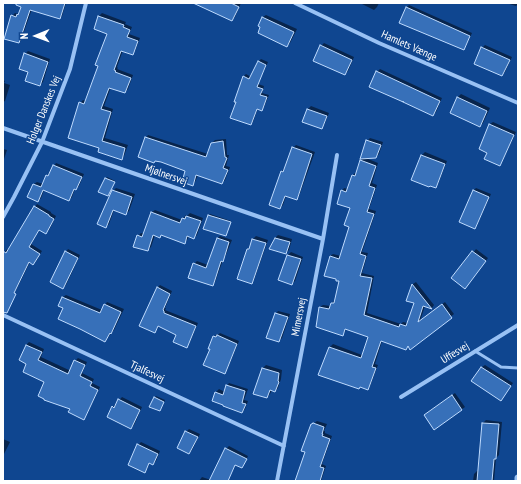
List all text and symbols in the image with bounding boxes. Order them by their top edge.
north arrow [16,16,56,56]
street label: Hamlets Vænge [379,28,439,64]
text: N [17,33,31,39]
street label: Holger Danskes Vej [24,74,64,146]
street label: Mjølnersvej [143,162,189,188]
street label: Mimersvej [289,297,309,337]
street label: Uffesvej [438,339,472,367]
street label: Tjalfesvej [128,358,166,386]

